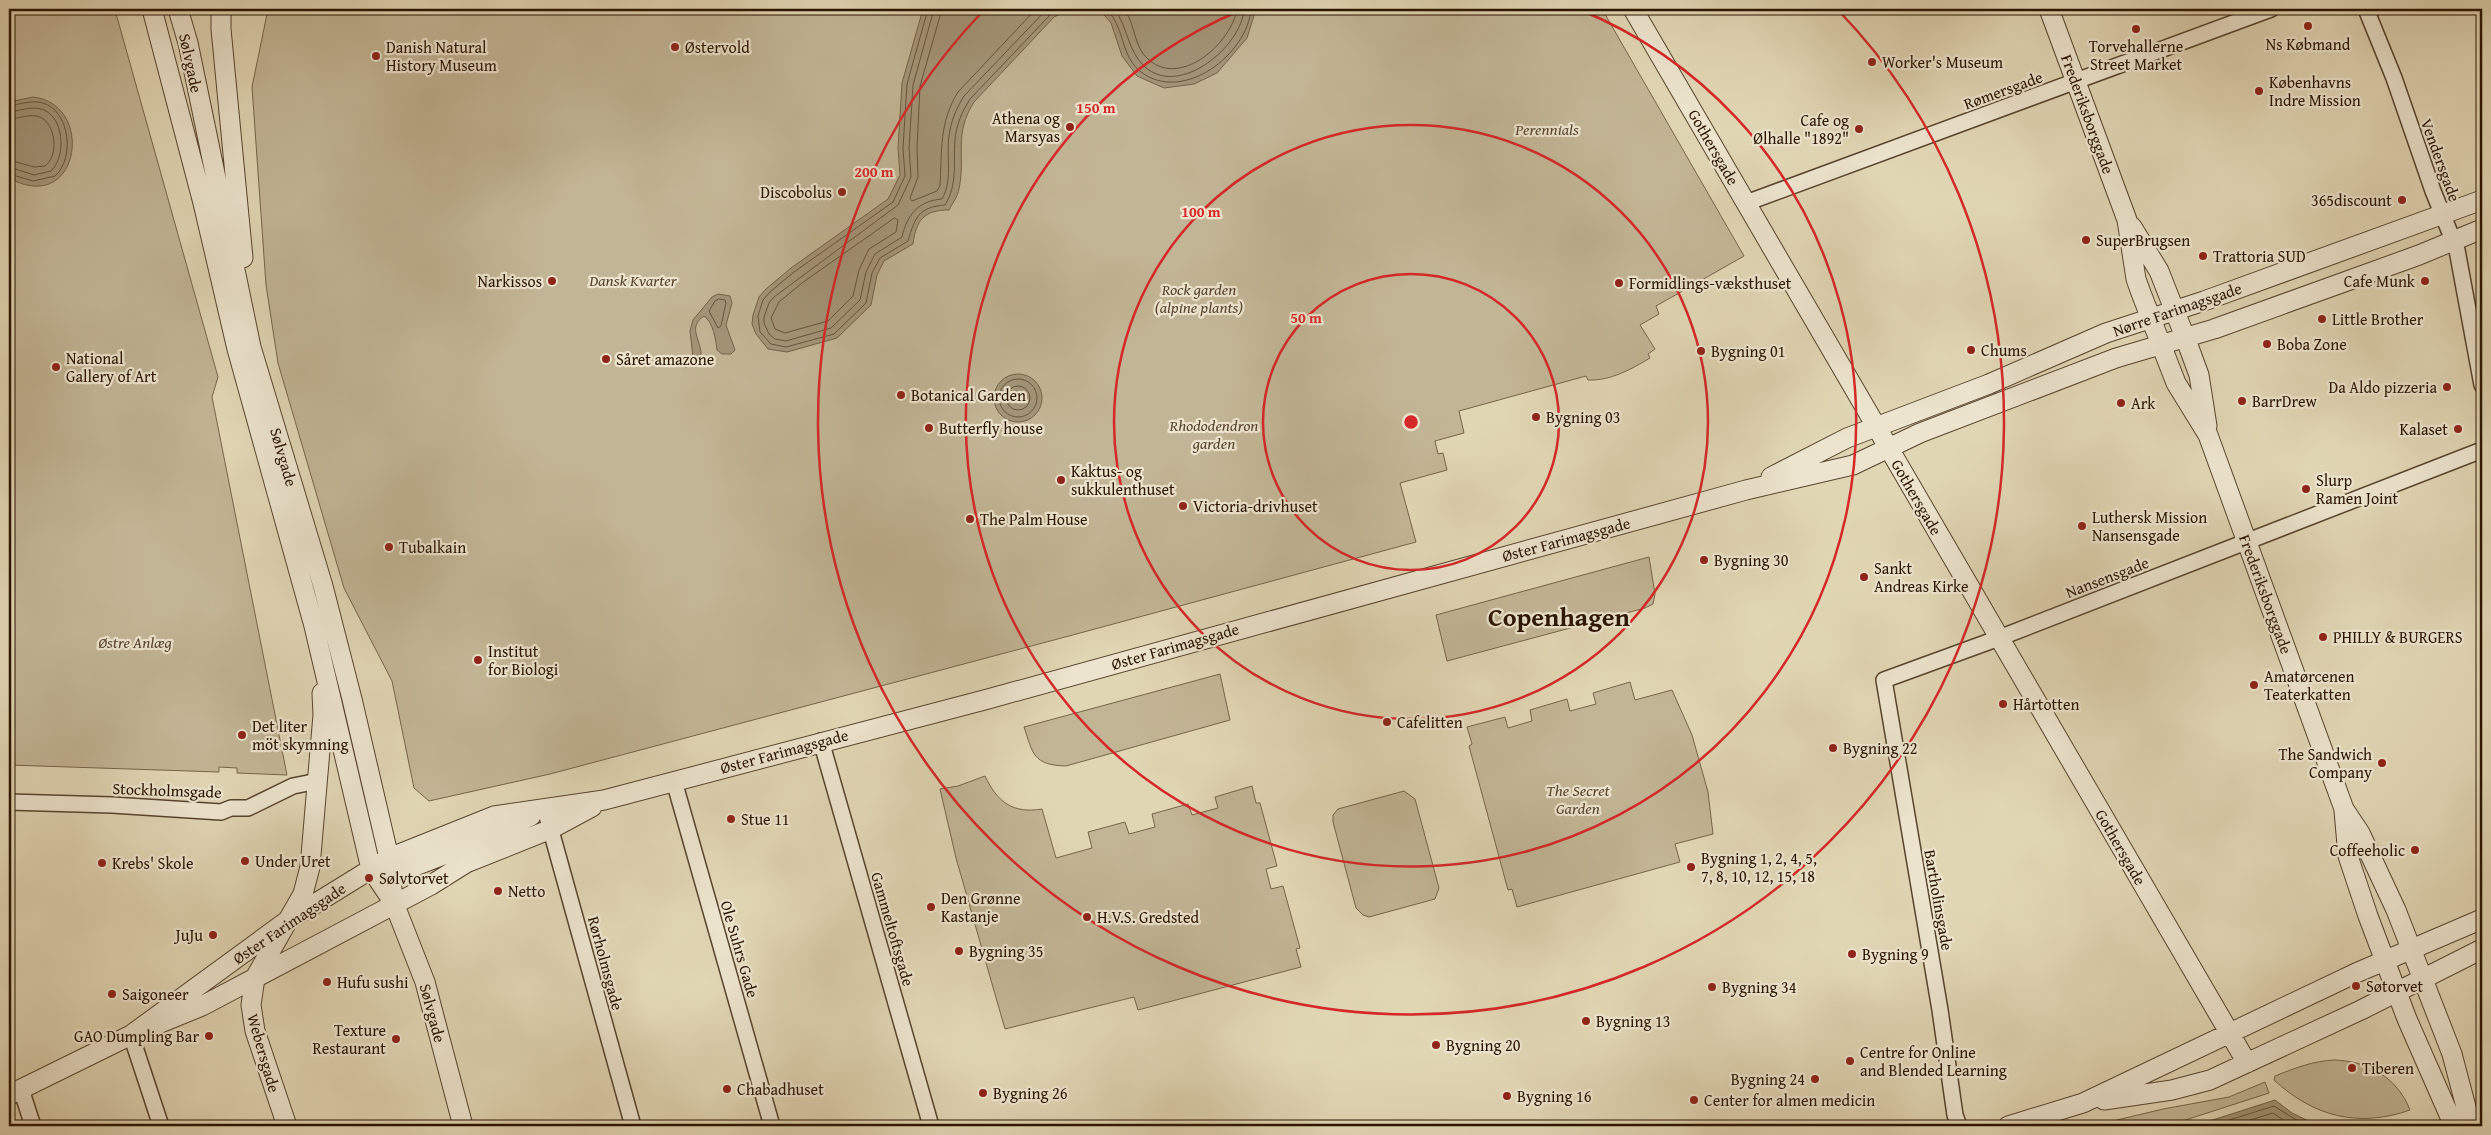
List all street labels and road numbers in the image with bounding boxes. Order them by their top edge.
street label: Sølvgade [173,31,209,95]
street label: Frederiksborggade [2055,51,2121,177]
street label: Rømersgade [1960,65,2046,115]
street label: Gothersgade [1683,105,1745,189]
street label: Vendersgade [2415,115,2467,205]
street label: Nørre Farimagsgade [2109,276,2245,342]
street label: Sølvgade [264,425,304,489]
street label: Gothersgade [1886,455,1948,539]
street label: Øster Farimagsgade [1499,510,1633,568]
street label: Frederiksborggade [2233,531,2299,657]
street label: Nansensgade [2062,550,2152,604]
street label: Øster Farimagsgade [1108,616,1242,676]
street label: Øster Farimagsgade [717,722,851,780]
street label: Stockholmsgade [112,776,222,804]
street label: Gothersgade [2090,805,2152,889]
street label: Bartholinsgade [1918,848,1960,952]
street label: Gammeltoftsgade [865,869,921,989]
street label: Øster Farimagsgade [228,876,350,970]
street label: Ole Suhrs Gade [715,898,765,1000]
street label: Rørholmsgade [582,913,630,1013]
street label: Sølvgade [414,981,452,1045]
street label: Webersgade [241,1011,287,1095]

